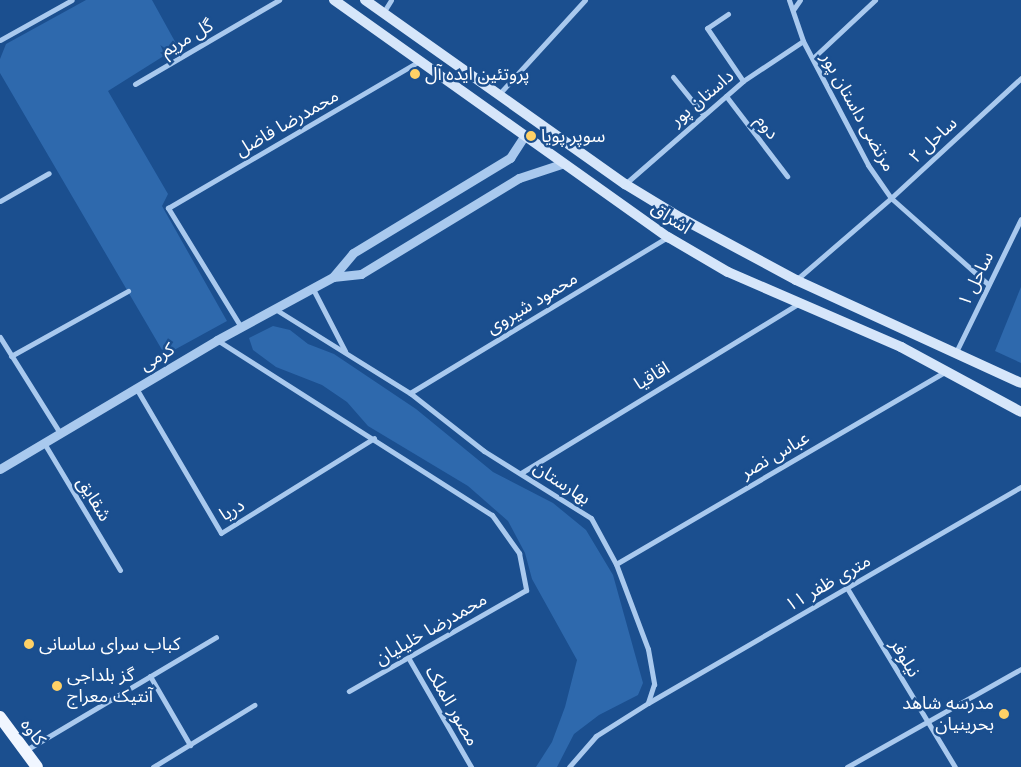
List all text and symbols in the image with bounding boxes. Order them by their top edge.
street label: گل مریم [157,14,217,62]
street label: مرتضی داستان پور [816,49,900,175]
place label: پروتئین ایده آل [425,63,529,85]
street label: داستان پور [666,65,738,131]
marker: پروتئین ایده آل [409,68,421,80]
street label: محمدرضا فاضل [231,85,343,161]
street label: دوم [751,110,783,144]
street label: ساحل ۲ [904,112,962,168]
place label: سوپر پویا [541,125,605,147]
marker: سوپر پویا [525,130,537,142]
street label: اشراق [647,197,695,239]
street label: ساحل ۱ [954,248,998,310]
street label: محمود شیروی [482,267,582,339]
street label: کرمی [136,338,178,376]
street label: اقاقیا [630,357,674,395]
street label: عباس نصر [737,427,813,483]
street label: بهارستان [529,457,595,509]
street label: شقایق [72,473,116,525]
street label: دریا [216,494,248,526]
street label: ۱۱ متری ظفر [781,550,875,616]
street label: محمدرضا خلیلیان [371,588,491,670]
place label: کباب سرای ساسانی [39,633,180,655]
street label: نیلوفر [885,635,925,681]
marker: کباب سرای ساسانی [23,638,35,650]
street label: مصور الملک [421,662,483,750]
place label: گز بلداجی آنتیک معراج [67,665,153,708]
marker: گز بلداجی آنتیک معراج [51,680,63,692]
place label: مدرسه شاهد بحرینیان [902,693,994,736]
marker: مدرسه شاهد بحرینیان [998,708,1010,720]
street label: کاوه [16,714,50,750]

